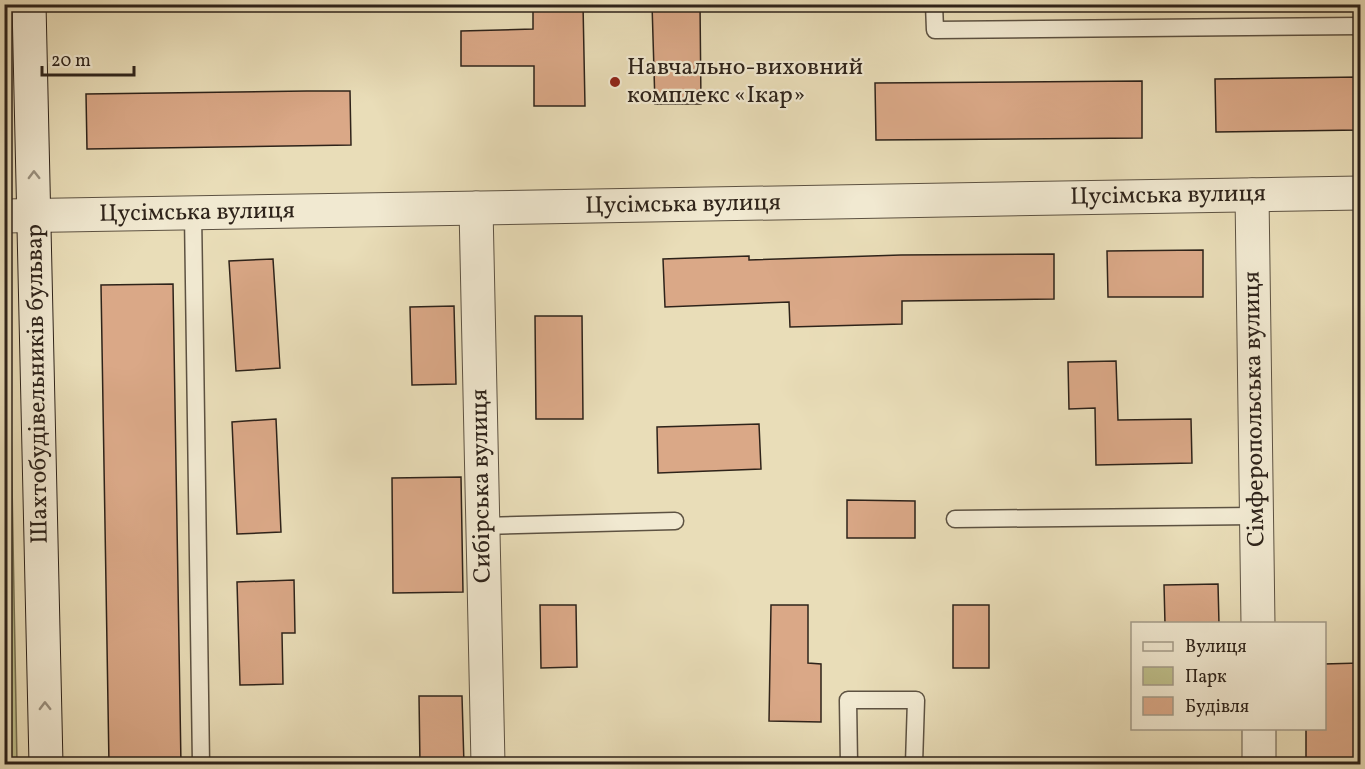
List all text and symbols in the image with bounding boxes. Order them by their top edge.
scale bar [42,39,134,77]
text: 20 m [51,49,91,74]
place label: Навчально-виховний комплекс «Ікар» [627,51,863,113]
marker: Навчально-виховний комплекс «Ікар» [608,75,622,89]
one-way arrow [27,171,40,180]
street label: Цусімська вулиця [1070,177,1266,215]
street label: Цусімська вулиця [585,186,781,224]
street label: Цусімська вулиця [99,194,295,232]
street label: Шахтобудівельників бульвар [18,224,58,544]
street label: Сімферопольська вулиця [1236,271,1274,547]
street label: Сибірська вулиця [463,388,501,584]
legend [1131,622,1326,730]
text: Вулиця [1185,635,1247,660]
text: Парк [1185,665,1227,690]
text: Будівля [1185,695,1249,720]
one-way arrow [38,702,51,711]

